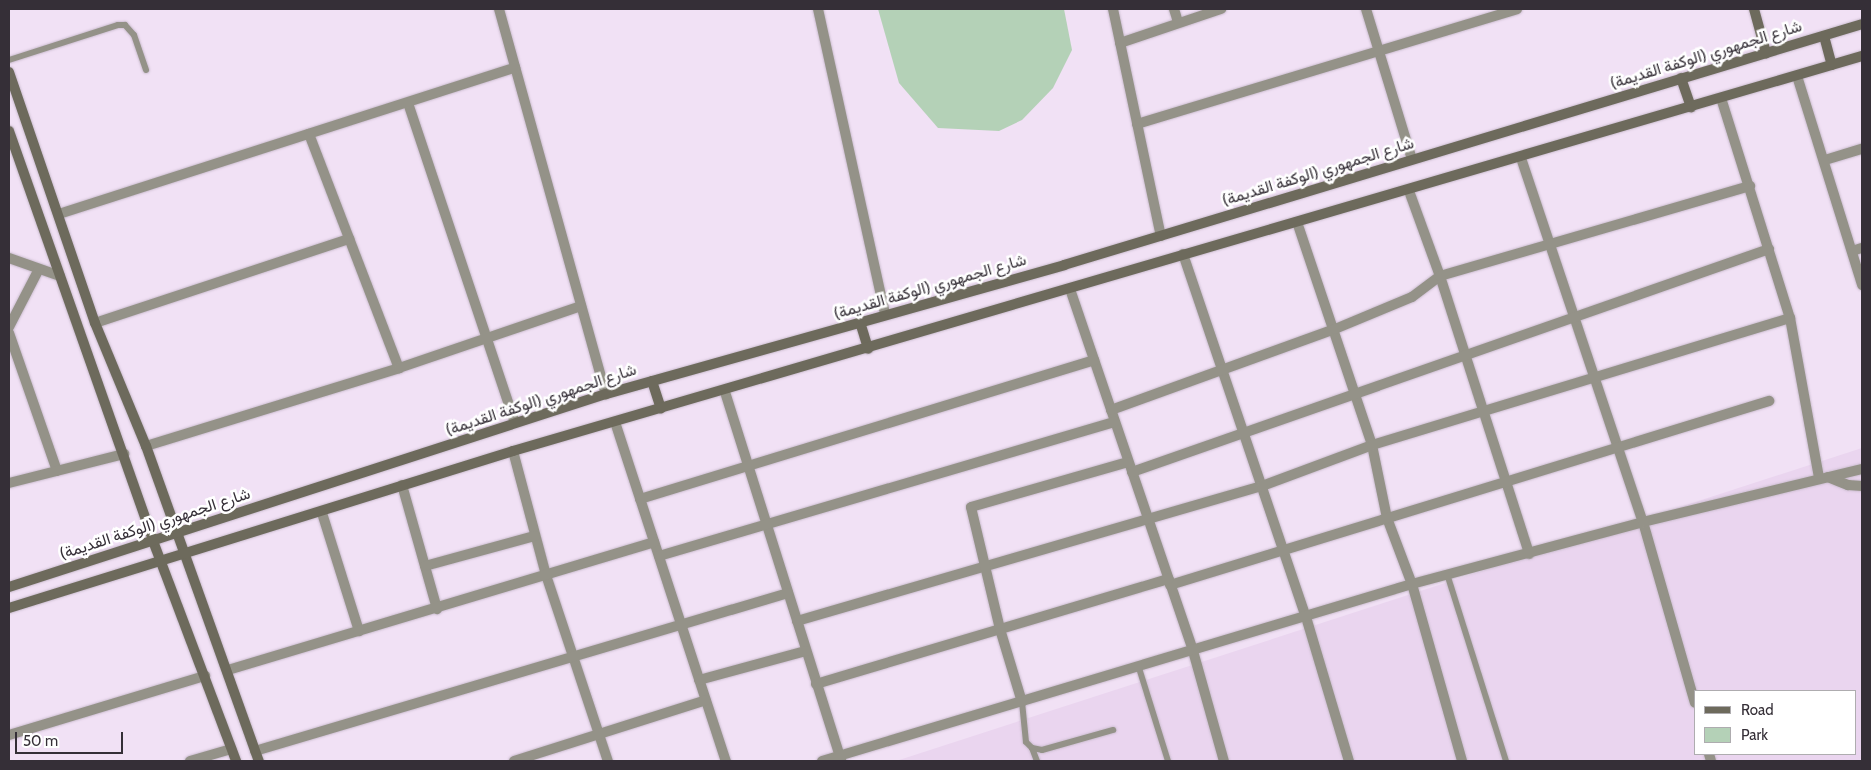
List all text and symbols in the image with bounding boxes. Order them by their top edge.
street label: شارع الجمهوري (الوكفة القديمة) [1608,17,1804,93]
street label: شارع الجمهوري (الوكفة القديمة) [1220,134,1416,210]
street label: شارع الجمهوري (الوكفة القديمة) [832,250,1028,324]
street label: شارع الجمهوري (الوكفة القديمة) [443,360,639,440]
street label: شارع الجمهوري (الوكفة القديمة) [57,484,253,564]
legend [1694,690,1856,755]
text: Road [1741,701,1774,719]
scale bar [18,722,125,754]
text: Park [1741,726,1768,744]
text: 50 m [23,732,58,750]

